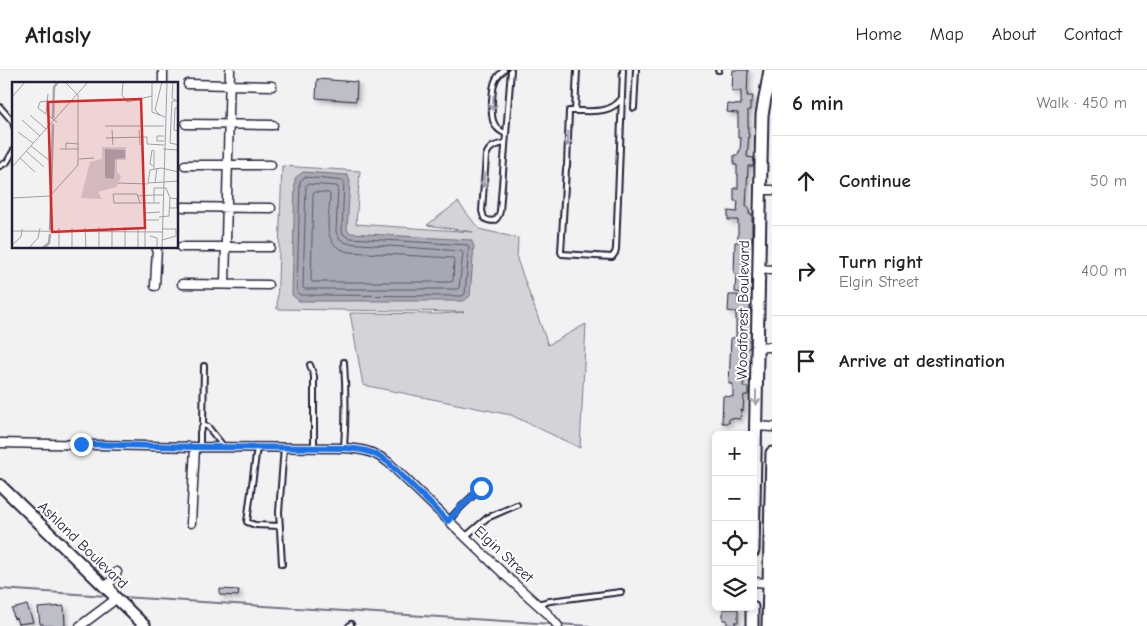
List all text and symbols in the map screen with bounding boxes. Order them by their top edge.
text: Atlasly [25,21,91,49]
text: Home [855,24,902,45]
text: Map [930,24,964,45]
text: About [992,24,1036,45]
text: Contact [1064,24,1122,45]
inset map [12,82,179,249]
text: 6 min [792,91,844,115]
text: Walk · 450 m [1036,94,1127,112]
one-way arrow [488,95,497,111]
one-way arrow [563,130,573,146]
icon: ahead [792,167,820,195]
text: Continue [839,170,911,192]
one-way arrow [480,171,489,187]
text: 50 m [1090,172,1127,190]
street label: Woodforest Boulevard [733,240,753,380]
text: Turn right [839,251,923,273]
icon: right [792,257,820,285]
text: 400 m [1081,262,1127,280]
text: Elgin Street [839,273,919,291]
icon: arrive [792,347,820,375]
text: Arrive at destination [839,350,1005,372]
one-way arrow [752,390,761,406]
map controls [712,431,757,611]
button: + [712,431,757,476]
route end [70,433,93,456]
button: − [712,476,757,521]
route start [470,477,493,500]
street label: Ashland Boulevard [34,497,132,593]
button: locate [712,521,757,566]
street label: Elgin Street [471,522,538,586]
button: layers [712,566,757,611]

